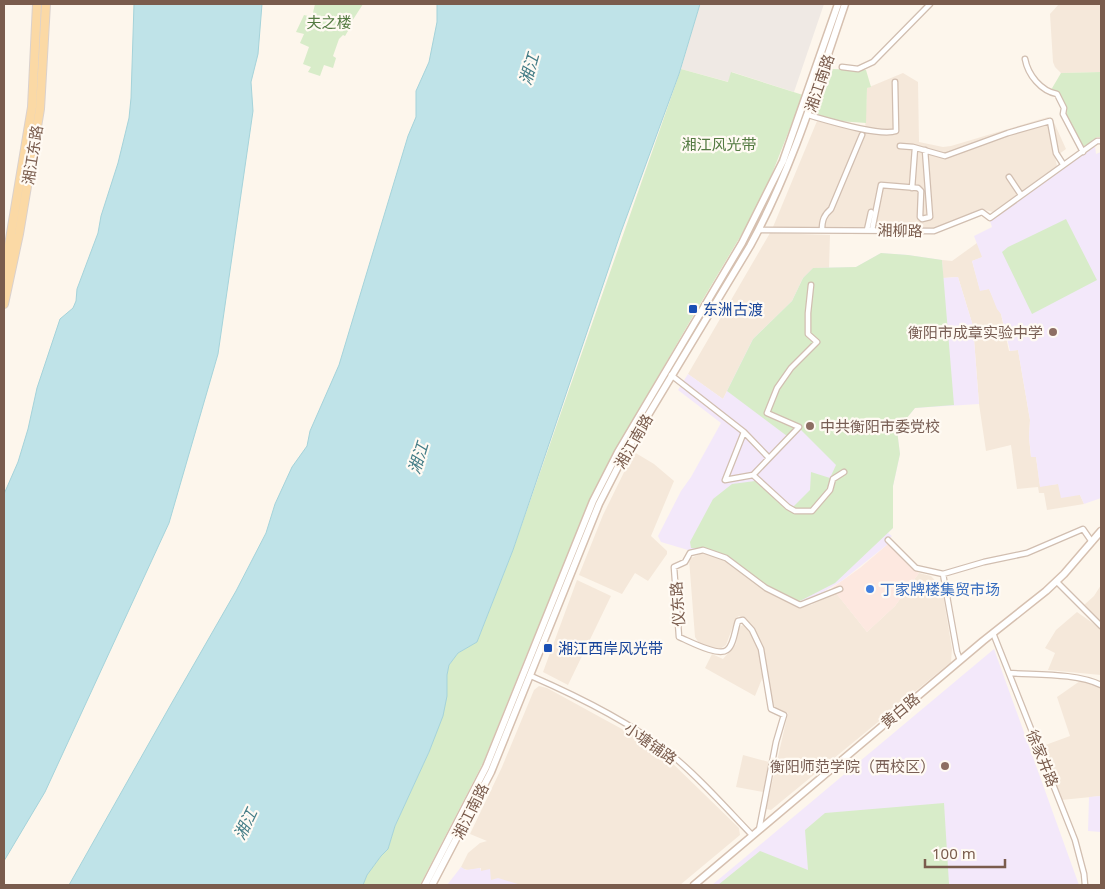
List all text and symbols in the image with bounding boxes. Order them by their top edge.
park label: 夫之楼 [306,12,352,32]
water label: 湘江 [514,49,545,87]
street label: 湘江南路 [800,51,838,115]
street label: 湘江东路 [17,124,47,186]
park label: 湘江风光带 [681,134,757,154]
street label: 湘柳路 [877,220,923,240]
place label: 东洲古渡 [703,299,763,319]
marker: 东洲古渡 [687,303,699,315]
place label: 衡阳市成章实验中学 [908,322,1043,342]
marker: 衡阳市成章实验中学 [1047,326,1059,338]
street label: 湘江南路 [609,410,657,472]
place label: 中共衡阳市委党校 [820,416,940,436]
marker: 中共衡阳市委党校 [804,420,816,432]
water label: 湘江 [403,438,434,477]
place label: 丁家牌楼集贸市场 [880,579,1000,599]
street label: 仪东路 [665,581,689,627]
marker: 丁家牌楼集贸市场 [864,583,876,595]
place label: 湘江西岸风光带 [558,638,663,658]
marker: 湘江西岸风光带 [542,642,554,654]
street label: 黄白路 [876,688,924,732]
street label: 小塘铺路 [621,718,681,768]
street label: 徐家井路 [1022,726,1064,790]
place label: 衡阳师范学院（西校区） [770,756,935,776]
marker: 衡阳师范学院（西校区） [939,760,951,772]
street label: 湘江南路 [447,780,493,842]
water label: 湘江 [228,803,263,843]
scale bar [925,836,1005,868]
text: 100 m [932,843,976,863]

